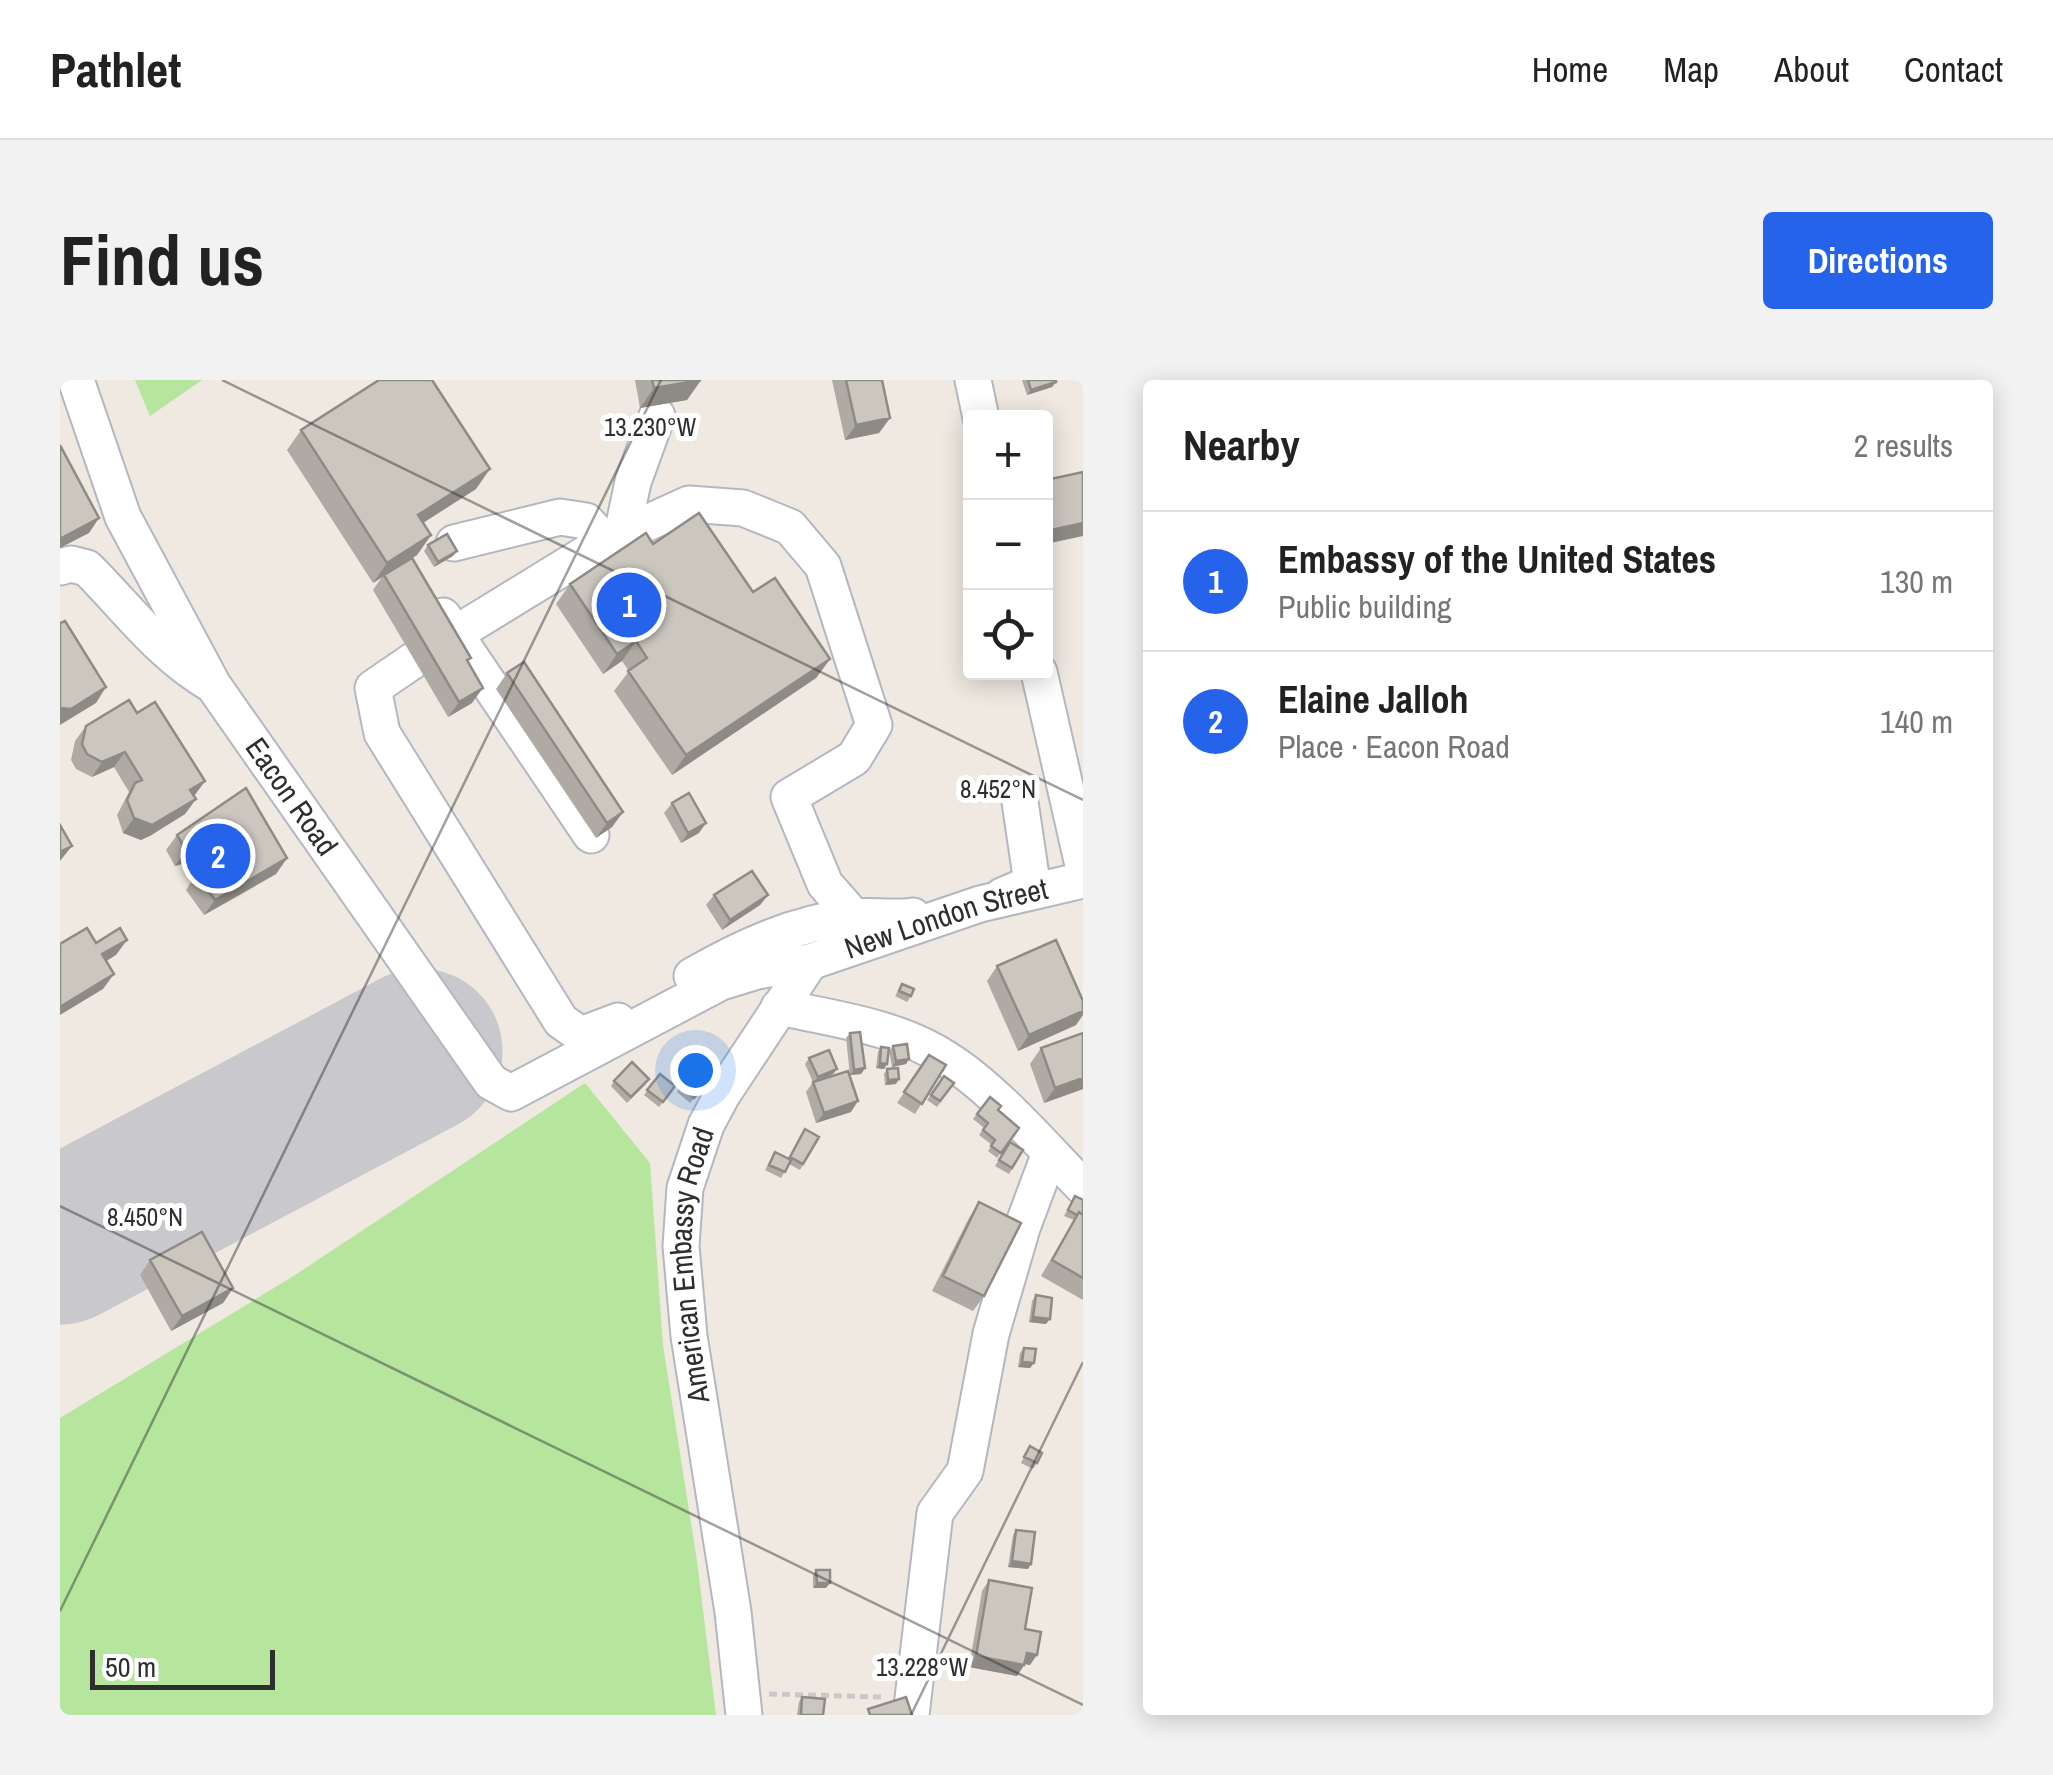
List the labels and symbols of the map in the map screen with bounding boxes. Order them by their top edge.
text: 13.230°W [604,410,697,444]
pin: 1 [596,568,662,642]
street label: Eacon Road [237,729,347,863]
text: 8.452°N [960,772,1036,806]
pin: 2 [186,818,250,894]
street label: New London Street [839,868,1052,968]
your location [670,1045,721,1096]
street label: American Embassy Road [660,1122,723,1407]
text: 8.450°N [107,1200,183,1234]
scale bar [90,1645,275,1690]
text: 13.228°W [876,1650,969,1684]

